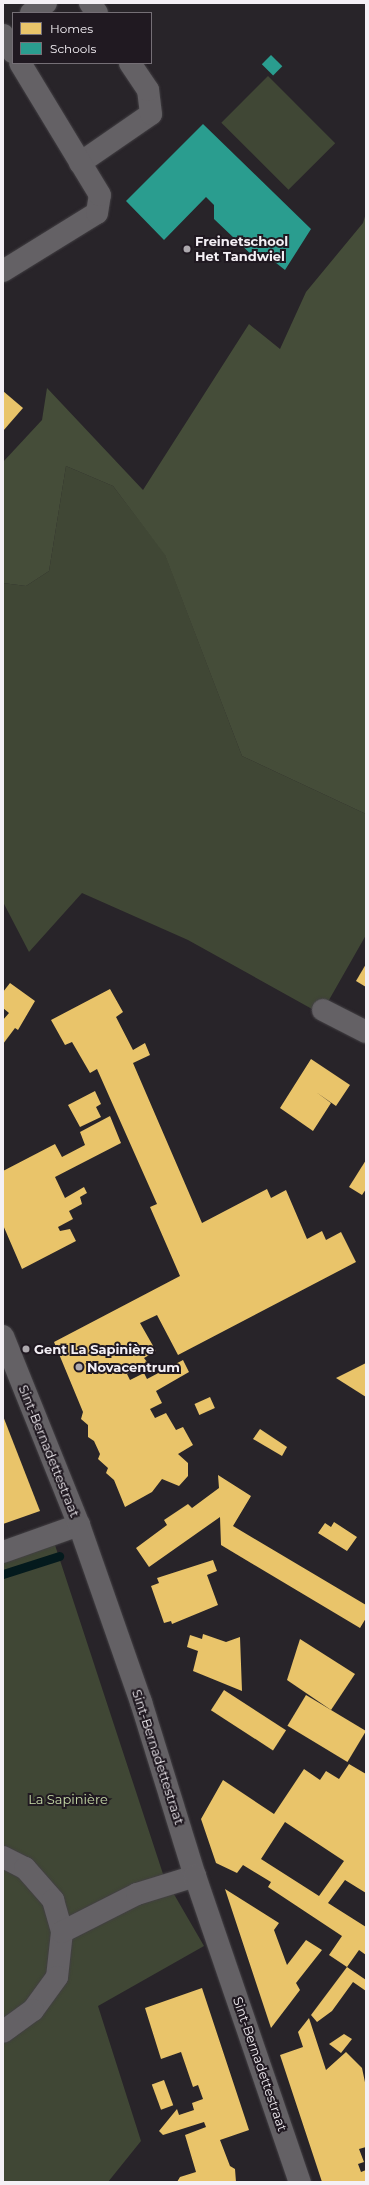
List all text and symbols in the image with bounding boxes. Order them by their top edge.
legend [12,12,152,64]
text: Homes [50,21,93,36]
text: Schools [50,41,96,56]
place label: Freinetschool Het Tandwiel [195,234,288,265]
marker: Freinetschool Het Tandwiel [182,244,192,254]
place label: Gent La Sapinière [34,1341,154,1357]
marker: Gent La Sapinière [21,1344,31,1354]
place label: Novacentrum [87,1359,180,1375]
marker: Novacentrum [74,1362,84,1372]
street label: Sint-Bernadettestraat [15,1383,83,1519]
street label: Sint-Bernadettestraat [129,1687,187,1827]
park label: La Sapinière [28,1791,108,1807]
street label: Sint-Bernadettestraat [230,1995,290,2133]

